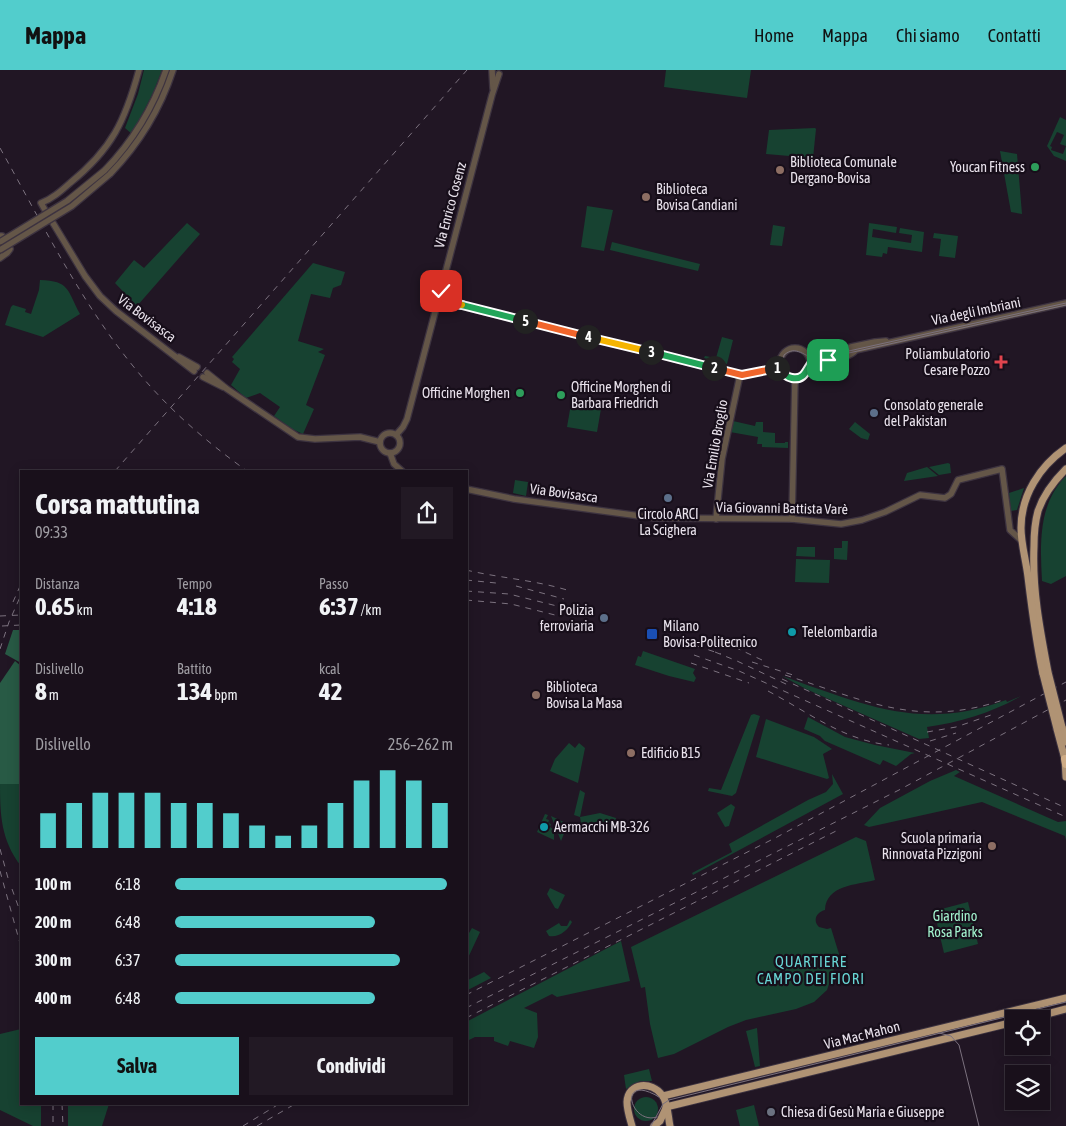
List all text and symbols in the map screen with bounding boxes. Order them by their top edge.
text: Mappa [25,22,86,49]
text: Home [754,25,794,46]
text: Mappa [822,25,868,46]
text: Chi siamo [896,25,960,46]
text: Contatti [988,25,1041,46]
place label: Biblioteca Comunale Dergano-Bovisa [790,154,897,186]
place label: Youcan Fitness [950,159,1025,175]
street label: Via Enrico Cosenz [431,160,469,250]
marker: Youcan Fitness [1029,161,1041,173]
marker: Biblioteca Comunale Dergano-Bovisa [774,164,786,176]
place label: Biblioteca Bovisa Candiani [656,181,737,213]
marker: Biblioteca Bovisa Candiani [640,191,652,203]
pin [420,270,462,312]
icon: check [427,277,455,305]
street label: Via Bovisasca [115,291,179,345]
street label: Via degli Imbriani [930,294,1022,328]
pin: 5 [512,308,538,334]
text: 5 [522,313,529,329]
pin: 4 [576,324,600,350]
text: 4 [585,329,592,345]
pin [807,339,849,381]
pin: 3 [638,340,664,364]
text: 3 [648,344,655,360]
icon: arrive [814,346,842,374]
place label: Poliambulatorio Cesare Pozzo [905,346,990,378]
marker: Poliambulatorio Cesare Pozzo [994,355,1008,369]
pin: 2 [702,356,726,380]
pin: 1 [764,356,790,380]
text: 2 [711,360,718,376]
text: 1 [774,360,781,376]
place label: Officine Morghen di Barbara Friedrich [571,379,671,411]
place label: Officine Morghen [422,385,510,401]
marker: Officine Morghen [514,387,526,399]
marker: Officine Morghen di Barbara Friedrich [555,389,567,401]
place label: Consolato generale del Pakistan [884,397,983,429]
street label: Via Emilio Broglio [699,398,731,490]
marker: Consolato generale del Pakistan [868,407,880,419]
street label: Via Bovisasca [529,480,599,506]
button: share [401,487,453,539]
text: Corsa mattutina [35,488,200,520]
marker: Circolo ARCI La Scighera [662,492,674,504]
street label: Via Giovanni Battista Varè [716,499,848,517]
place label: Circolo ARCI La Scighera [637,506,699,538]
text: 09:33 [35,523,68,541]
text: Distanza [35,576,80,592]
text: Tempo [177,576,212,592]
text: Passo [319,576,349,592]
text: 0.65 [35,592,75,620]
text: 4:18 [177,592,217,620]
text: 6:37 [319,592,359,620]
text: km [75,602,93,618]
text: /km [359,602,382,618]
place label: Polizia ferroviaria [540,602,594,634]
marker: Polizia ferroviaria [598,612,610,624]
place label: Milano Bovisa-Politecnico [663,618,757,650]
place label: Telelombardia [802,624,877,640]
marker: Telelombardia [786,626,798,638]
marker: Milano Bovisa-Politecnico [645,627,659,641]
text: Dislivello [35,661,84,677]
text: Battito [177,661,212,677]
text: kcal [319,661,340,677]
text: 8 [35,677,47,705]
text: 134 [177,677,212,705]
text: 42 [319,677,343,705]
place label: Biblioteca Bovisa La Masa [546,679,623,711]
text: m [47,687,59,703]
text: bpm [212,687,238,703]
marker: Biblioteca Bovisa La Masa [530,689,542,701]
text: Dislivello [35,735,91,753]
text: 256–262 m [388,735,453,753]
place label: Edificio B15 [641,745,701,761]
marker: Edificio B15 [625,747,637,759]
place label: Aermacchi MB-326 [554,819,650,835]
marker: Aermacchi MB-326 [538,821,550,833]
place label: Scuola primaria Rinnovata Pizzigoni [882,830,982,862]
marker: Scuola primaria Rinnovata Pizzigoni [986,840,998,852]
text: 100 m [35,875,71,893]
text: 6:18 [115,875,140,893]
park label: Giardino Rosa Parks [927,908,983,940]
text: 200 m [35,913,71,931]
text: 6:48 [115,913,140,931]
text: 300 m [35,951,71,969]
text: 6:37 [115,951,140,969]
district label: QUARTIERE CAMPO DEI FIORI [757,953,865,987]
text: 400 m [35,989,71,1007]
text: 6:48 [115,989,140,1007]
map controls [1005,1010,1050,1110]
button: locate [1005,1010,1050,1055]
street label: Via Mac Mahon [822,1018,902,1052]
button: Salva [35,1037,239,1095]
button: Condividi [249,1037,453,1095]
button: layers [1005,1065,1050,1110]
place label: Chiesa di Gesù Maria e Giuseppe [781,1104,944,1120]
marker: Chiesa di Gesù Maria e Giuseppe [765,1106,777,1118]

